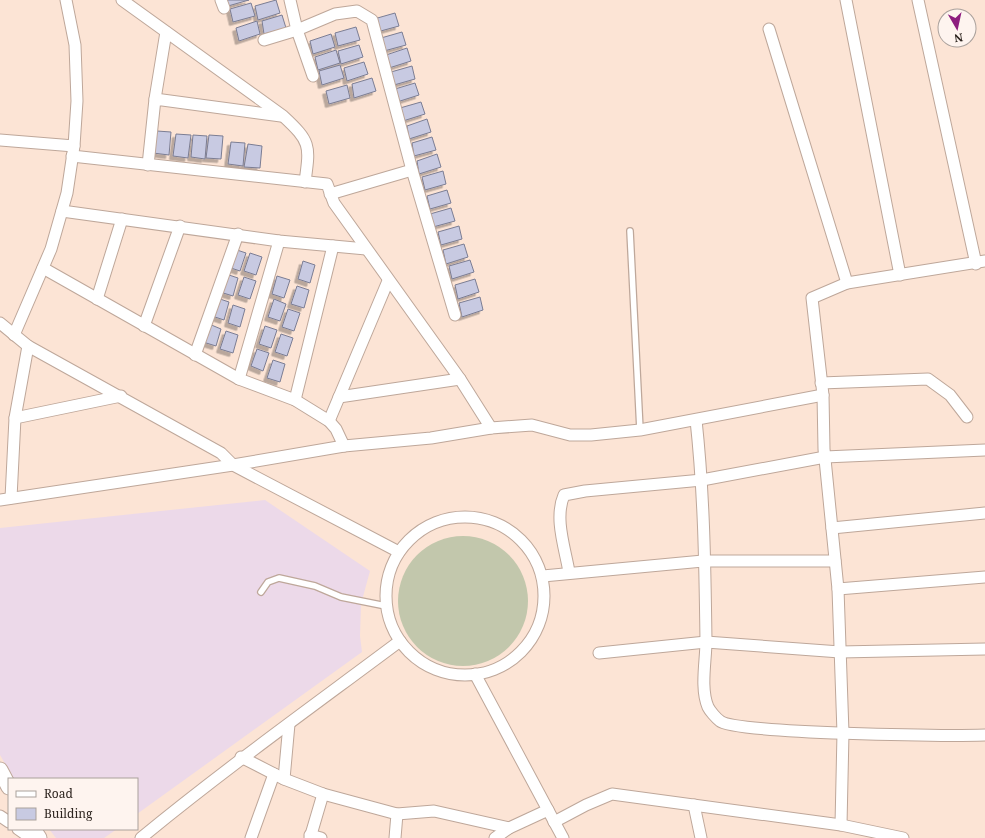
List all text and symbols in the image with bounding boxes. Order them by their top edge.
north arrow [937,8,977,48]
text: N [953,30,964,47]
legend [8,778,138,830]
text: Road [44,785,74,802]
text: Building [44,805,93,822]

